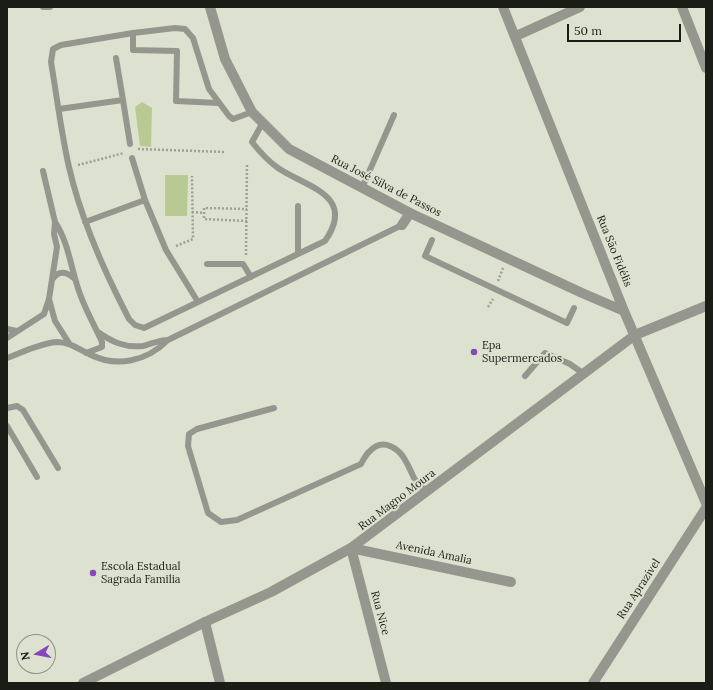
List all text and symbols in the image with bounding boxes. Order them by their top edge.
scale bar [569,16,683,42]
text: 50 m [574,23,602,38]
street label: Rua José Silva de Passos [329,152,443,220]
street label: Rua São Fidélis [594,213,634,289]
place label: Epa Supermercados [482,339,562,365]
marker: Epa Supermercados [469,347,479,357]
street label: Rua Magno Moura [356,467,438,533]
street label: Avenida Amalia [395,539,473,567]
street label: Rua Aprazível [615,556,663,622]
place label: Escola Estadual Sagrada Familia [101,560,180,586]
marker: Escola Estadual Sagrada Familia [88,568,98,578]
street label: Rua Nice [368,589,392,637]
north arrow [16,634,56,674]
text: N [18,651,33,661]

